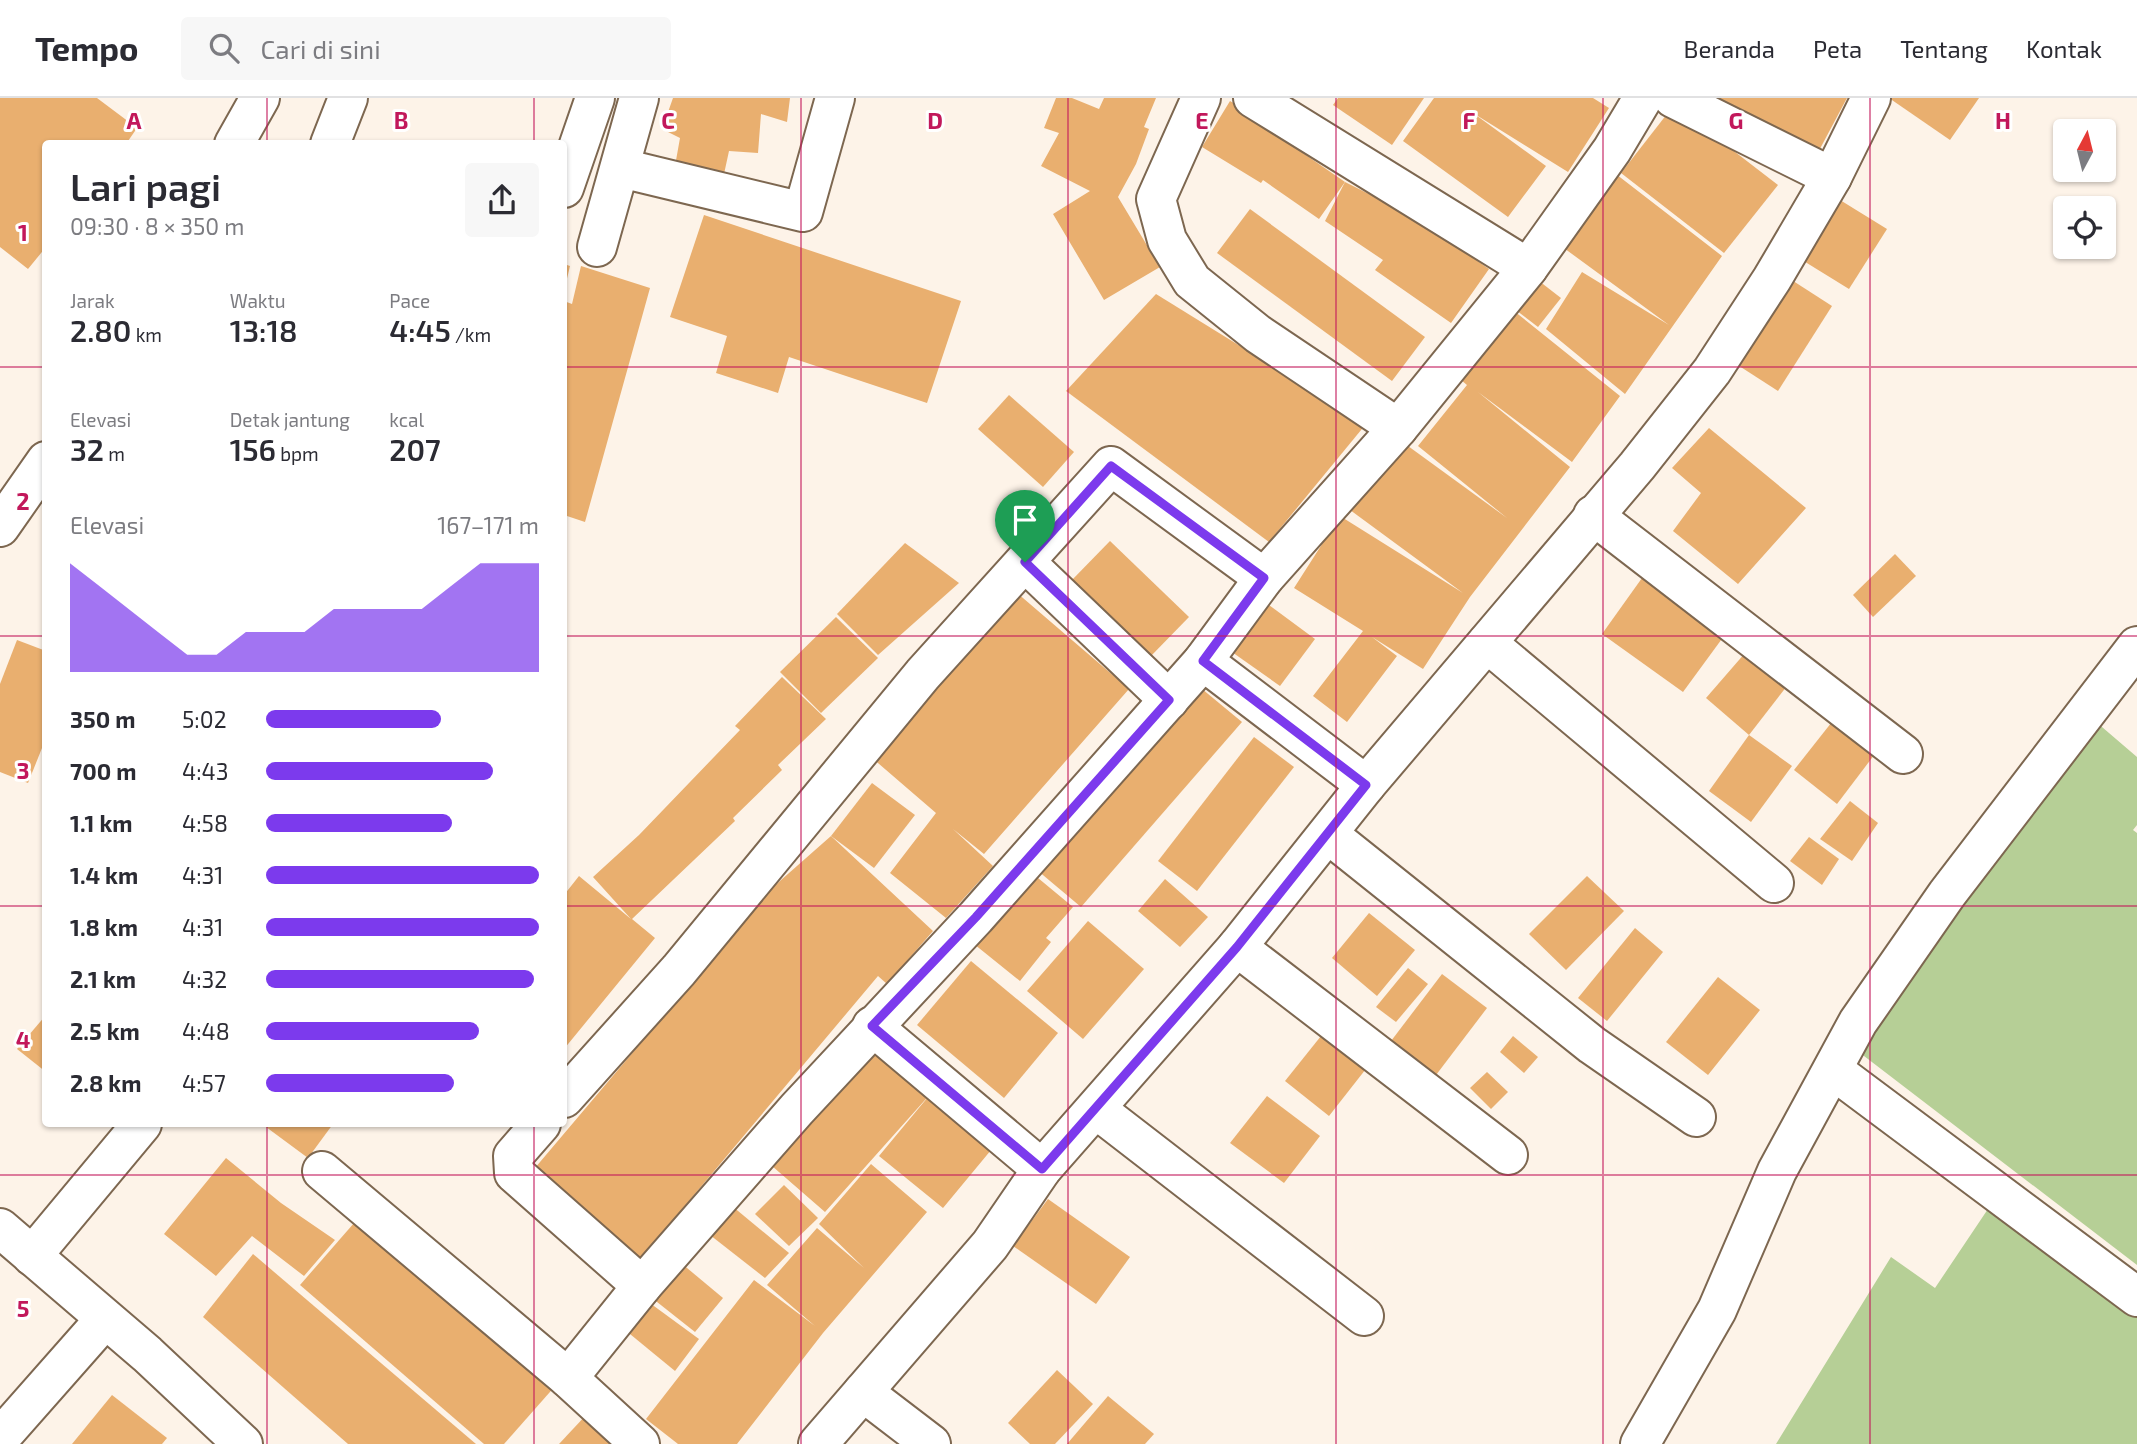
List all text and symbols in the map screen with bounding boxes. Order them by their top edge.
search box [181,17,671,80]
text: Tempo [35,28,139,68]
icon: search [205,29,243,67]
text: Cari di sini [261,33,381,64]
text: Beranda [1684,34,1775,63]
text: Peta [1813,34,1862,63]
text: Tentang [1900,34,1988,63]
text: Kontak [2026,34,2102,63]
text: A [126,106,142,134]
text: B [394,106,408,134]
text: C [661,106,675,134]
text: D [927,106,943,134]
text: E [1195,106,1209,134]
text: F [1463,106,1476,134]
text: G [1729,106,1743,134]
text: H [1995,106,2011,134]
north arrow [2053,119,2116,182]
map controls [2053,119,2116,259]
text: Lari pagi [70,163,221,209]
button: share [465,163,539,237]
button: locate [2053,196,2116,259]
text: 09:30 · 8 × 350 m [70,212,244,240]
text: 1 [18,218,28,246]
text: Jarak [70,289,115,312]
text: Waktu [230,289,286,312]
text: Pace [389,289,430,312]
text: 2.80 [70,312,131,348]
text: 13:18 [230,312,298,348]
text: 4:45 [389,312,451,348]
text: km [131,323,162,346]
text: /km [451,323,491,346]
text: Elevasi [70,408,131,431]
text: Detak jantung [230,408,350,431]
text: kcal [389,408,424,431]
text: 32 [70,431,104,467]
text: 156 [230,431,276,467]
text: 207 [389,431,441,467]
text: m [104,442,125,465]
text: bpm [276,442,319,465]
text: 2 [16,487,30,515]
pin [995,490,1055,562]
icon: arrive [1006,501,1044,539]
text: Elevasi [70,511,144,539]
text: 167–171 m [437,511,539,539]
text: 350 m [70,705,135,733]
text: 5:02 [182,705,227,733]
text: 3 [16,756,30,784]
text: 700 m [70,757,136,785]
text: 4:43 [182,757,229,785]
text: 1.1 km [70,809,133,837]
text: 4:58 [182,809,228,837]
text: 1.4 km [70,861,138,889]
text: 4:31 [182,861,224,889]
text: 1.8 km [70,913,138,941]
text: 4:31 [182,913,224,941]
text: 2.1 km [70,965,136,993]
text: 4:32 [182,965,227,993]
text: 2.5 km [70,1017,140,1045]
text: 4:48 [182,1017,230,1045]
text: 4 [16,1025,30,1053]
text: 2.8 km [70,1069,141,1097]
text: 4:57 [182,1069,226,1097]
text: 5 [17,1294,29,1322]

